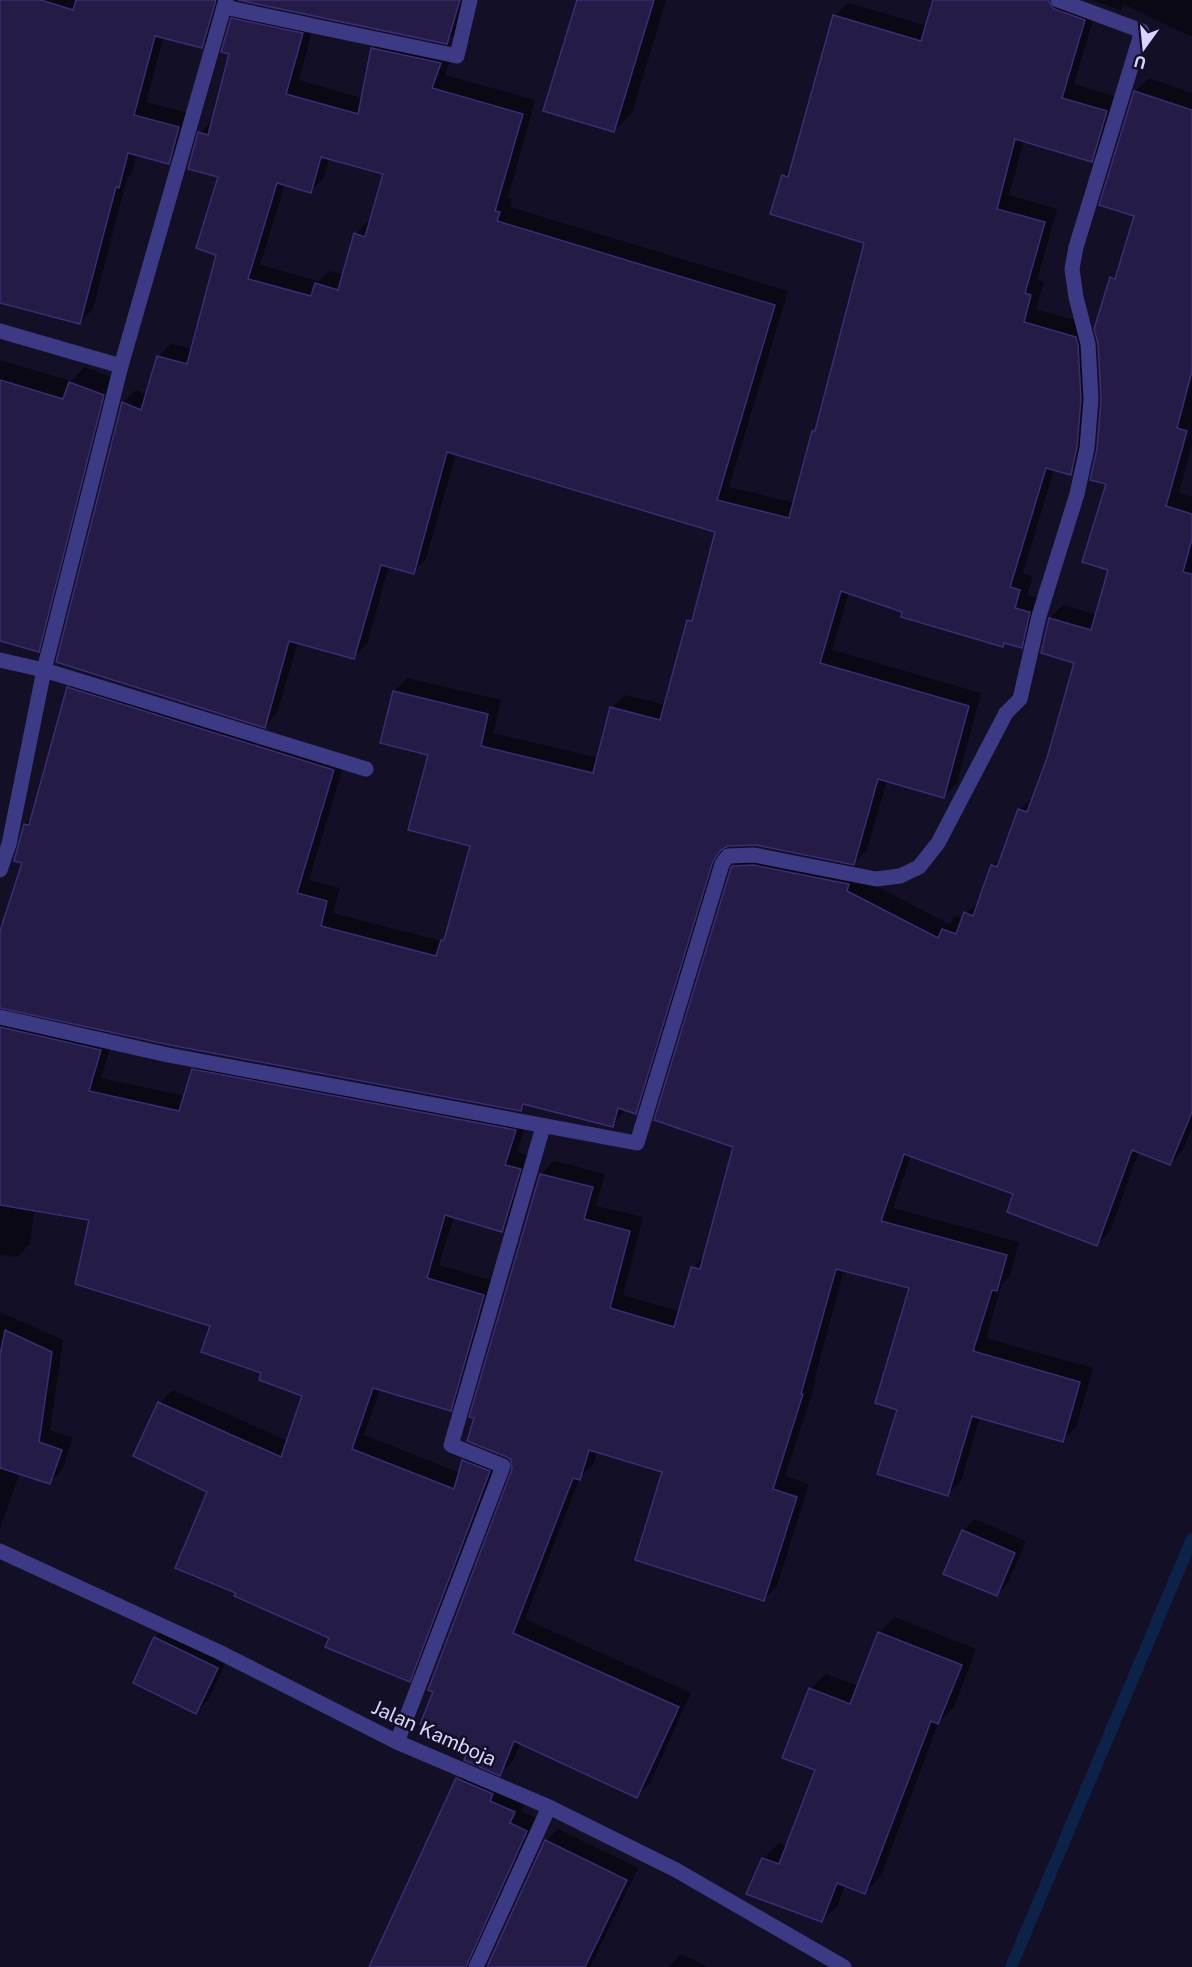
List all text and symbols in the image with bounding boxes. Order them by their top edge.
north arrow [1114,18,1174,78]
text: U [1132,51,1148,73]
street label: Jalan Kamboja [368,1695,500,1771]

